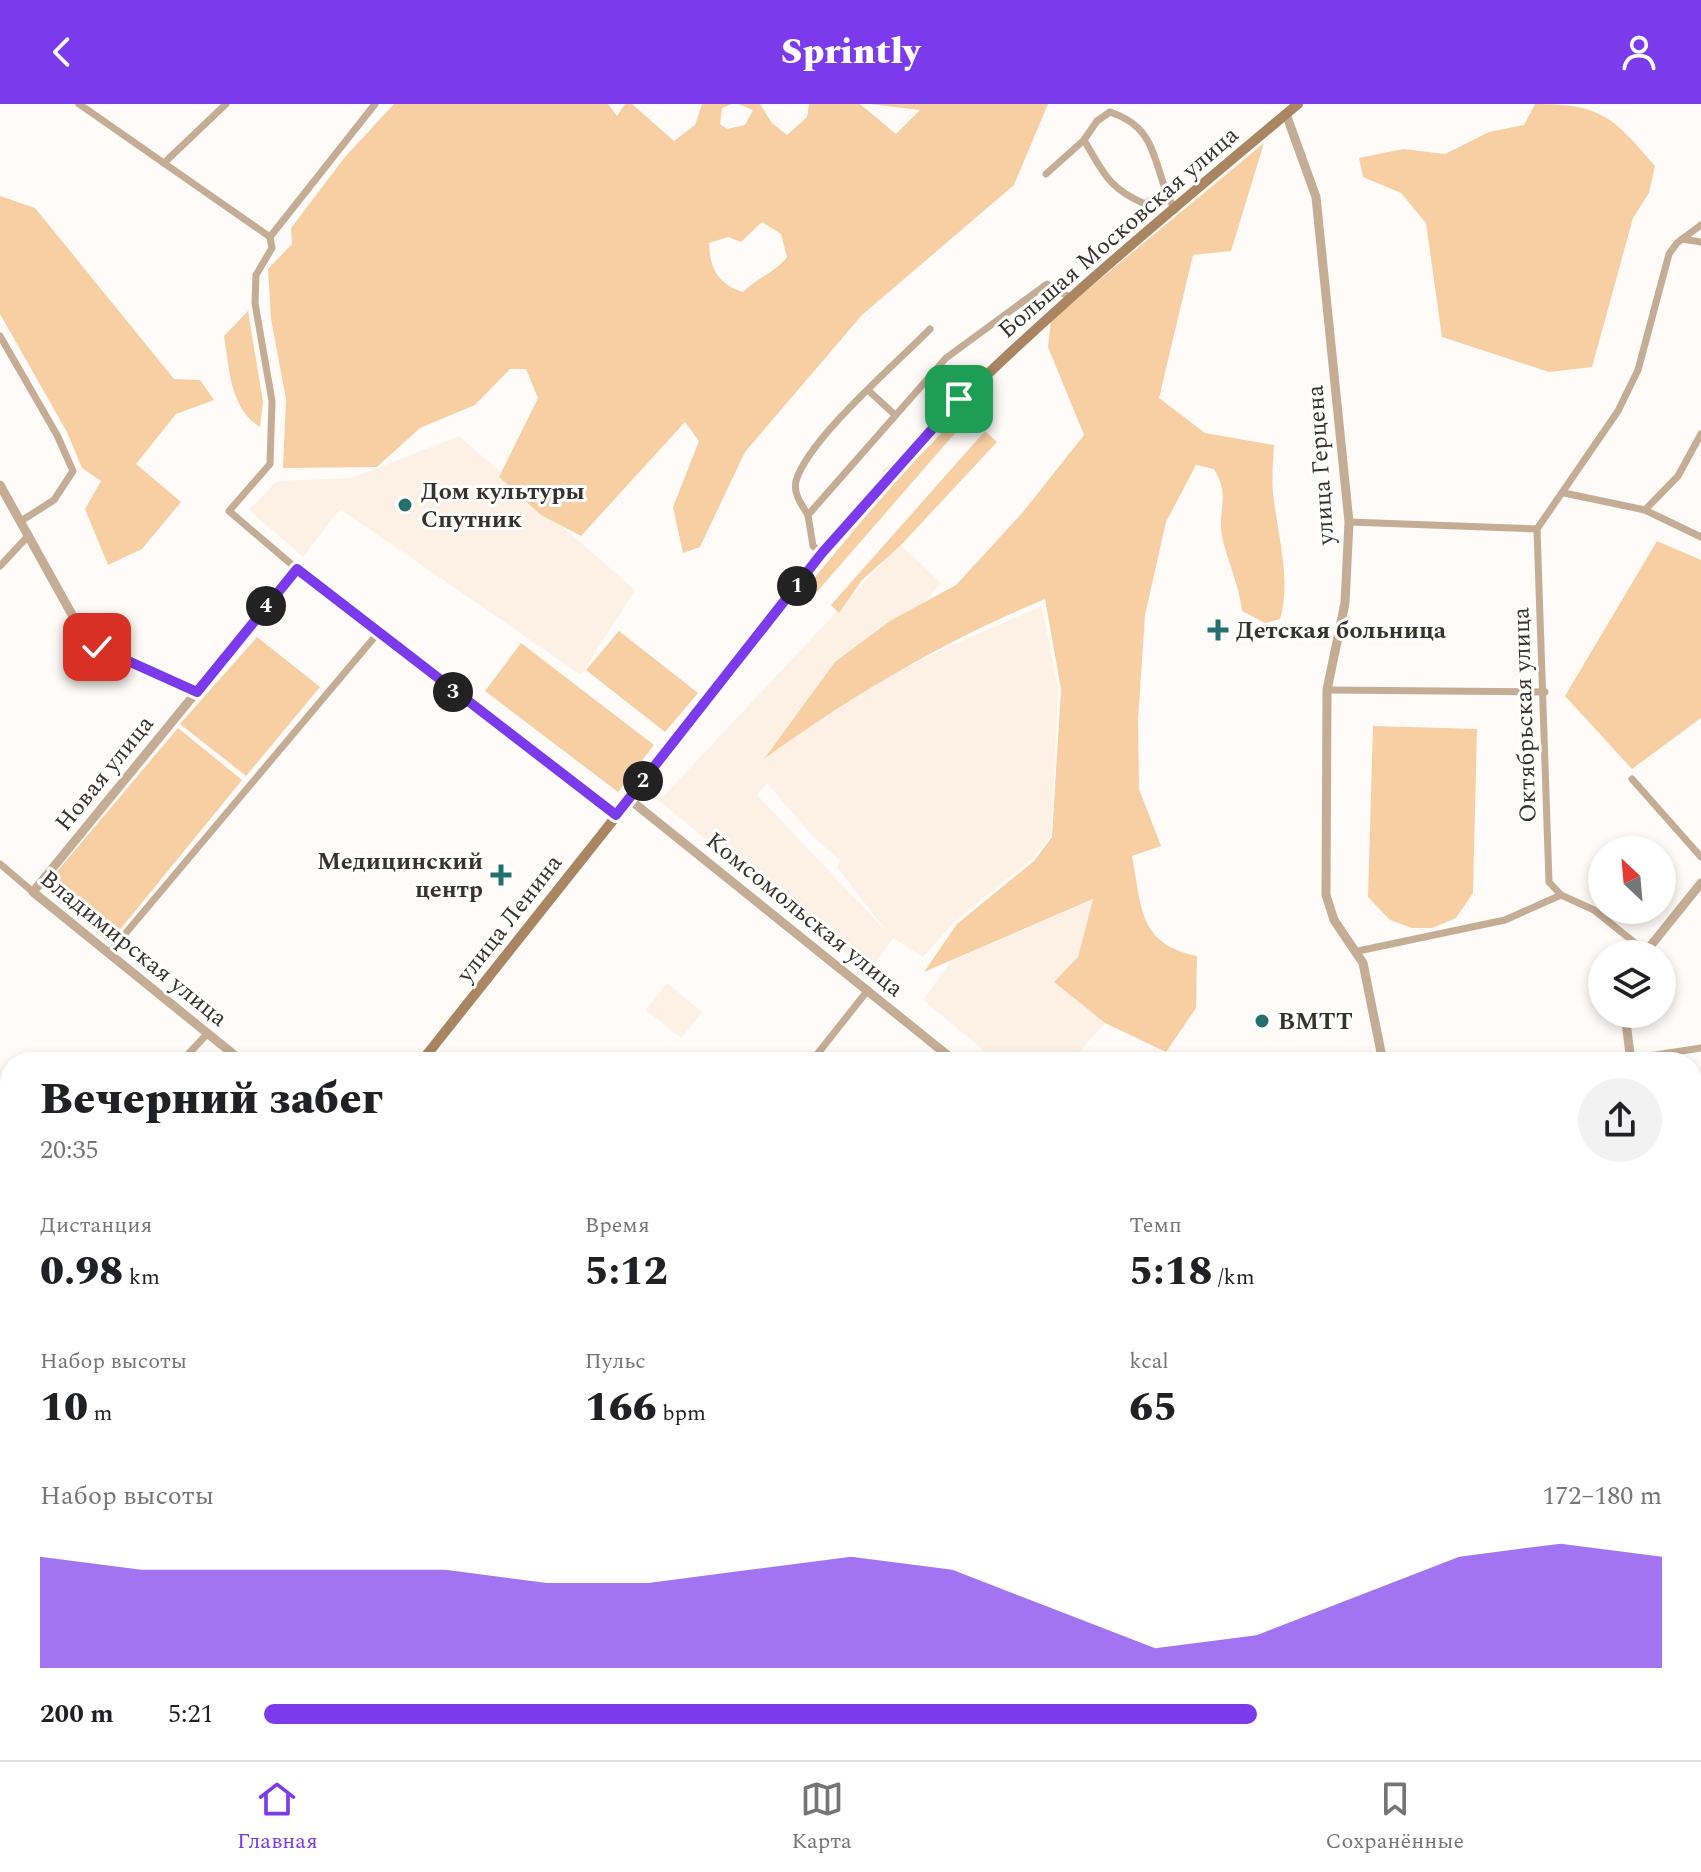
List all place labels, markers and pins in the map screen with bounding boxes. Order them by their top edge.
pin [925,365,993,433]
place label: Дом культуры Спутник [421,474,585,538]
marker: Дом культуры Спутник [396,496,414,514]
pin: 1 [777,566,817,606]
pin: 4 [246,586,286,626]
pin [63,613,131,681]
place label: Детская больница [1236,613,1447,649]
marker: Детская больница [1207,619,1229,641]
pin: 3 [433,672,473,712]
pin: 2 [623,761,663,801]
place label: Медицинский центр [317,844,483,908]
marker: Медицинский центр [490,864,512,886]
place label: ВМТТ [1278,1004,1353,1040]
marker: ВМТТ [1253,1012,1271,1030]

